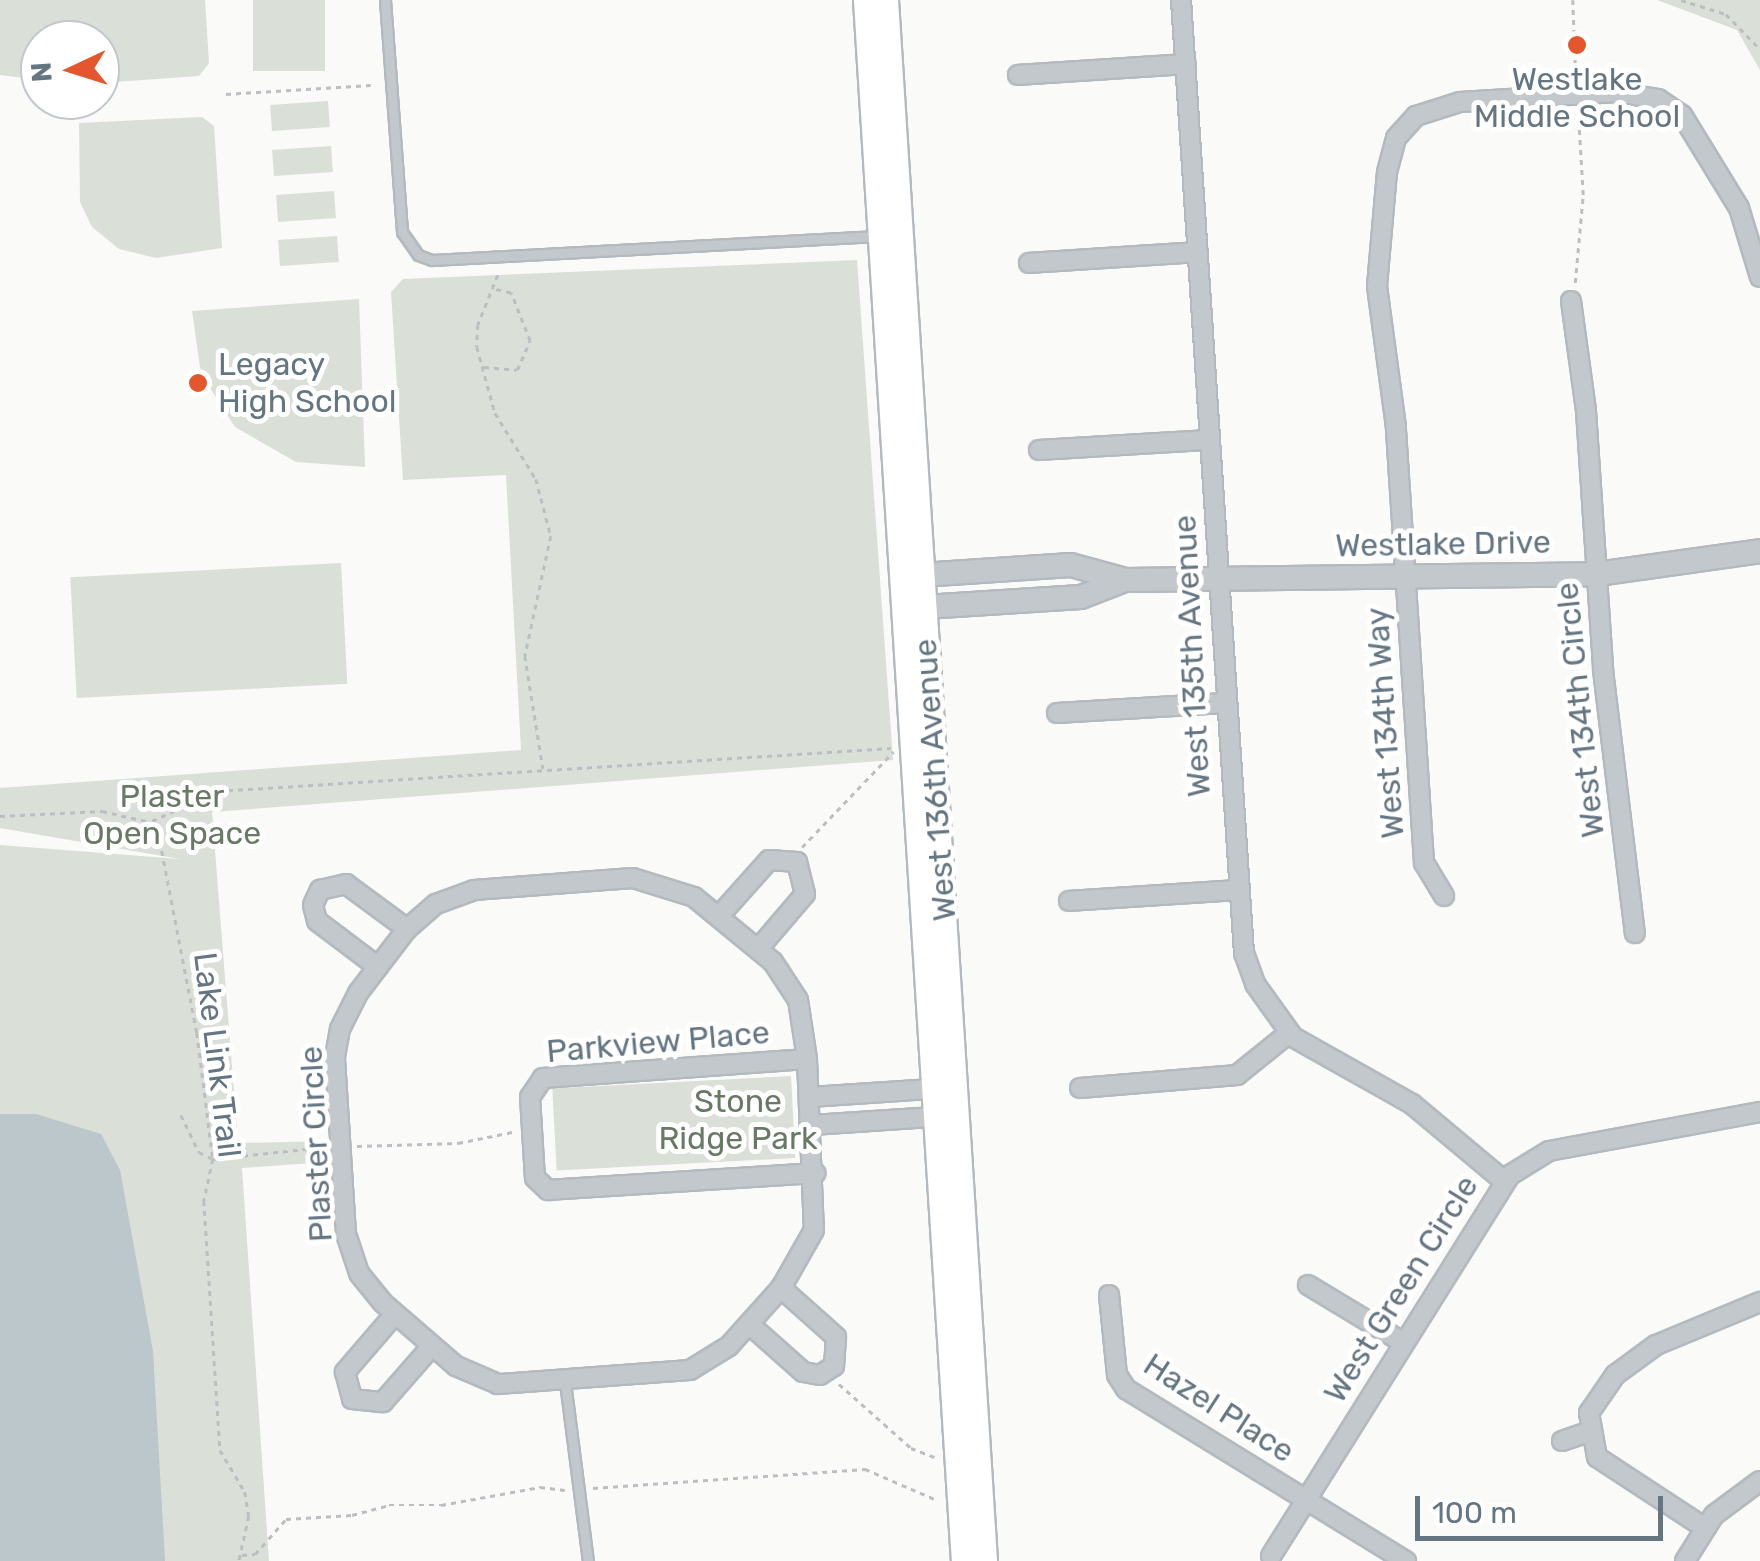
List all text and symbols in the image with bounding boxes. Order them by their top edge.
north arrow [20,20,120,120]
marker: Westlake Middle School [1566,34,1588,56]
text: N [24,61,59,83]
place label: Westlake Middle School [1474,61,1680,136]
place label: Legacy High School [218,346,397,421]
marker: Legacy High School [187,372,209,394]
street label: West 135th Avenue [1165,513,1219,799]
street label: Westlake Drive [1335,523,1551,565]
street label: West 134th Circle [1548,580,1612,840]
street label: West 134th Way [1358,606,1412,840]
street label: West 136th Avenue [906,637,964,923]
park label: Plaster Open Space [83,778,261,853]
street label: Lake Link Trail [185,950,249,1160]
street label: Parkview Place [544,1013,772,1071]
street label: Plaster Circle [292,1045,340,1243]
park label: Stone Ridge Park [658,1083,818,1158]
street label: West Green Circle [1316,1168,1486,1410]
street label: Hazel Place [1137,1345,1301,1471]
scale bar [1420,1476,1668,1538]
text: 100 m [1432,1495,1517,1531]

